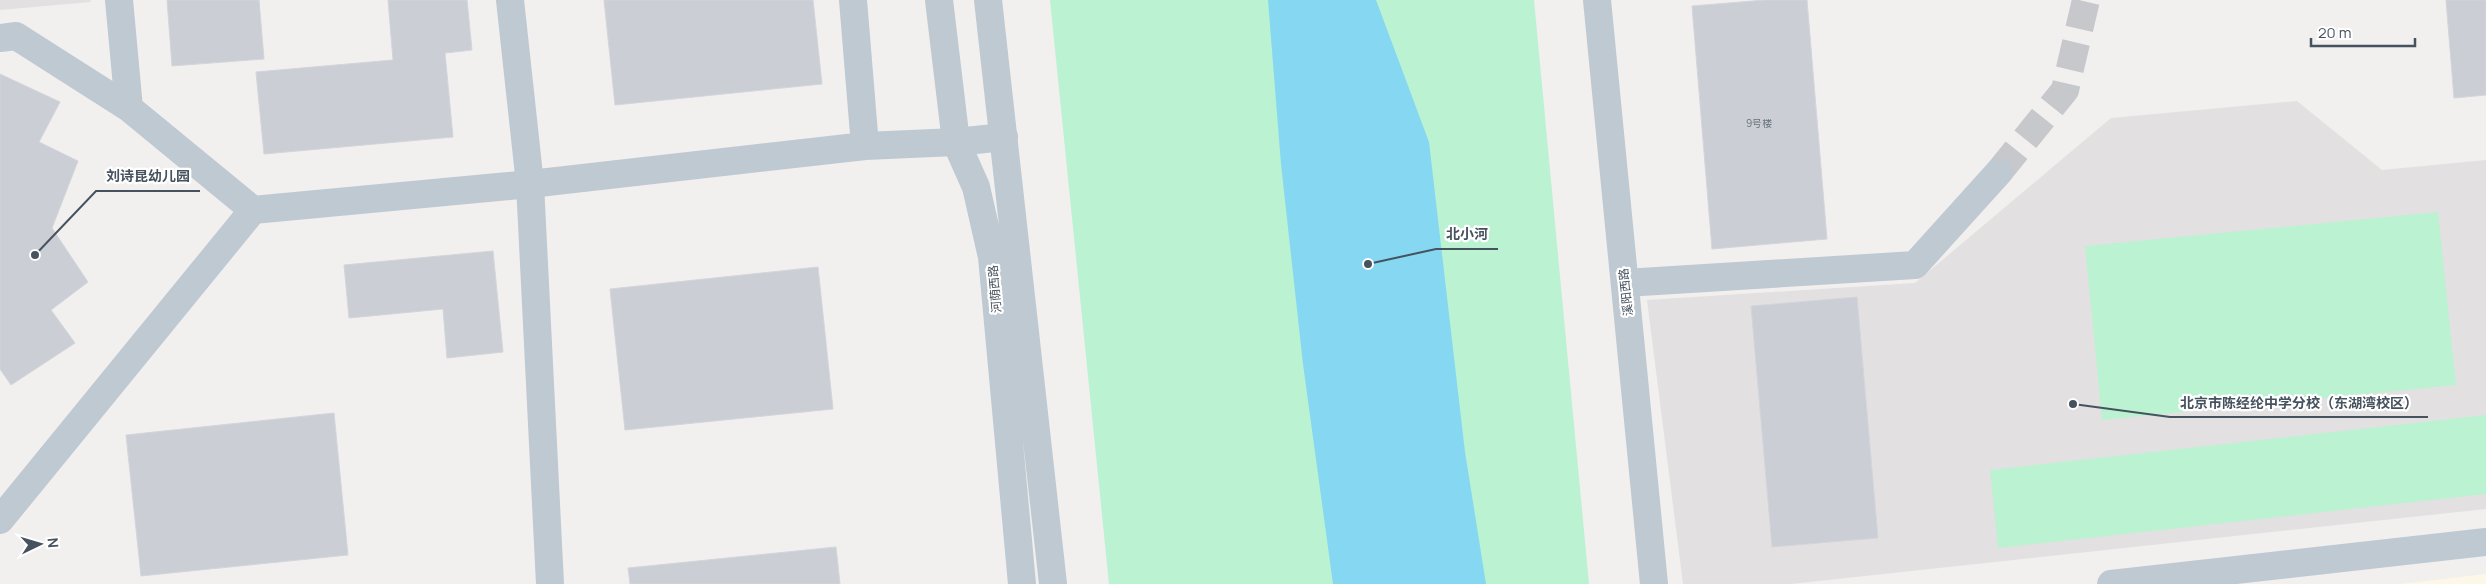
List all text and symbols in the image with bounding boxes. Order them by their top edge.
scale bar [2311,15,2415,47]
text: 20 m [2318,22,2351,43]
house number: 9号楼 [1746,116,1772,130]
callout: 刘诗昆幼儿园 [96,162,200,191]
text: 刘诗昆幼儿园 [106,166,190,185]
callout: 北小河 [1436,220,1498,249]
text: 北小河 [1446,224,1488,243]
street label: 河荫西路 [984,264,1005,314]
street label: 溪阳西路 [1615,267,1636,317]
callout: 北京市陈经纶中学分校（东湖湾校区） [2170,388,2428,417]
text: 北京市陈经纶中学分校（东湖湾校区） [2180,393,2418,412]
north arrow [15,519,65,569]
text: N [44,537,63,549]

